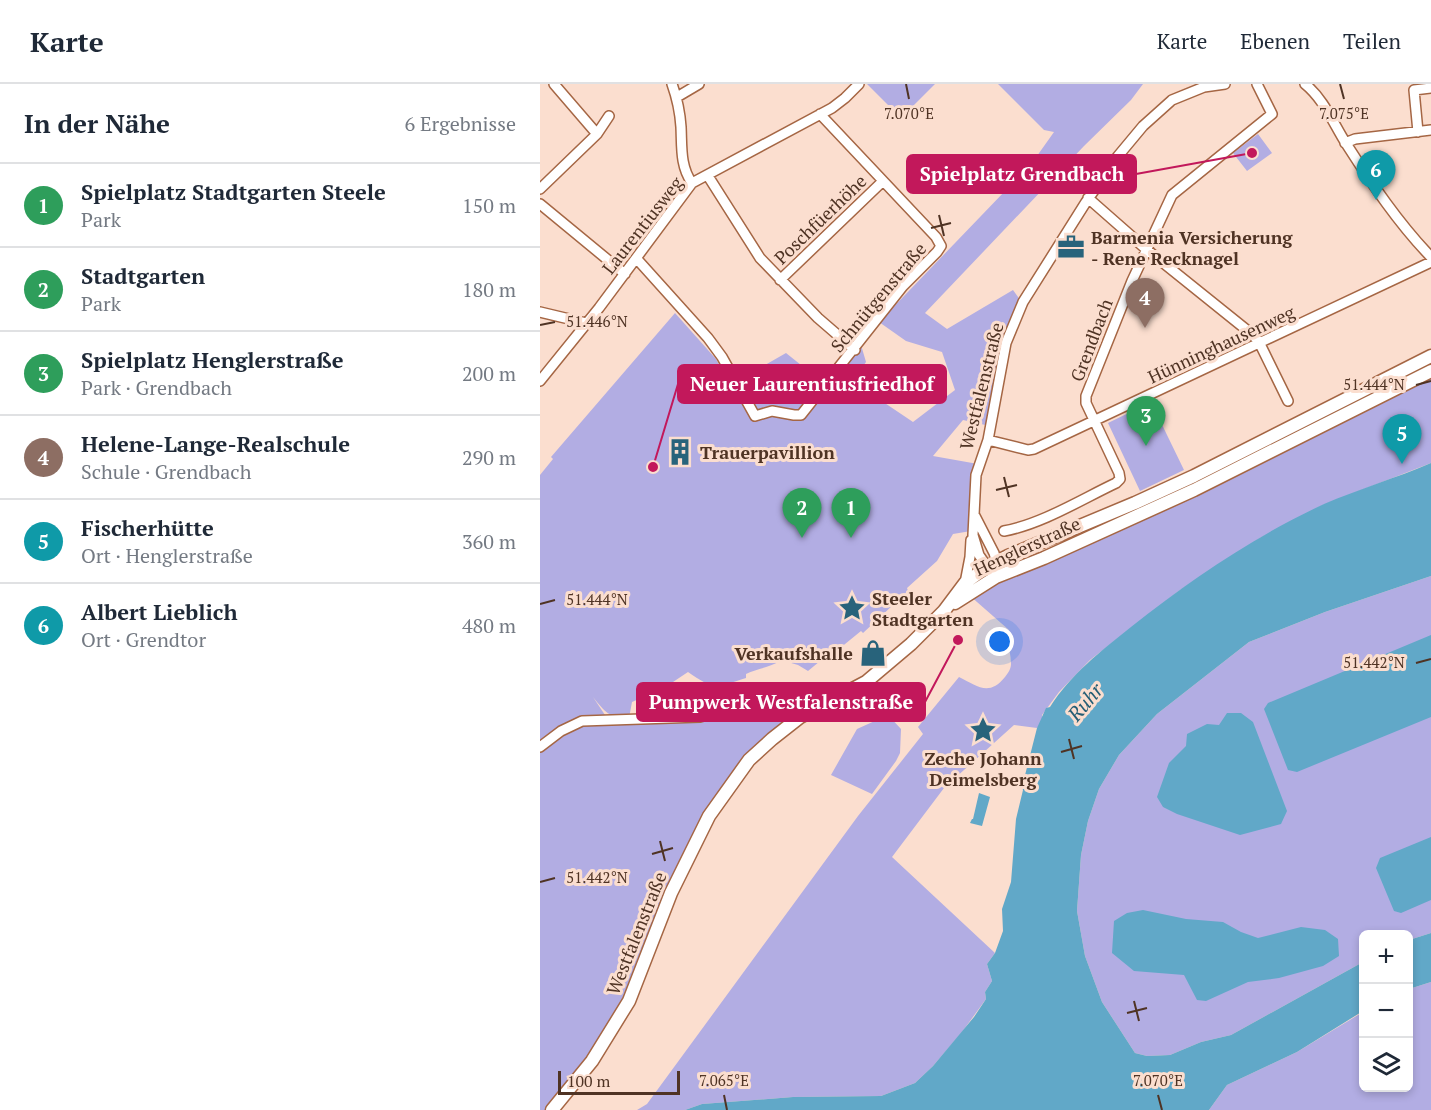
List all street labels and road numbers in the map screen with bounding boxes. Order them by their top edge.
street label: Poschfüerhöhe [769,169,871,269]
street label: Laurentiusweg [596,171,688,279]
street label: Schnütgenstraße [825,237,931,357]
street label: Grendbach [1064,295,1118,385]
street label: Hünninghausenweg [1144,299,1299,389]
street label: Westfalenstraße [954,320,1008,452]
street label: Henglerstraße [970,511,1084,581]
street label: Westfalenstraße [600,868,672,998]

